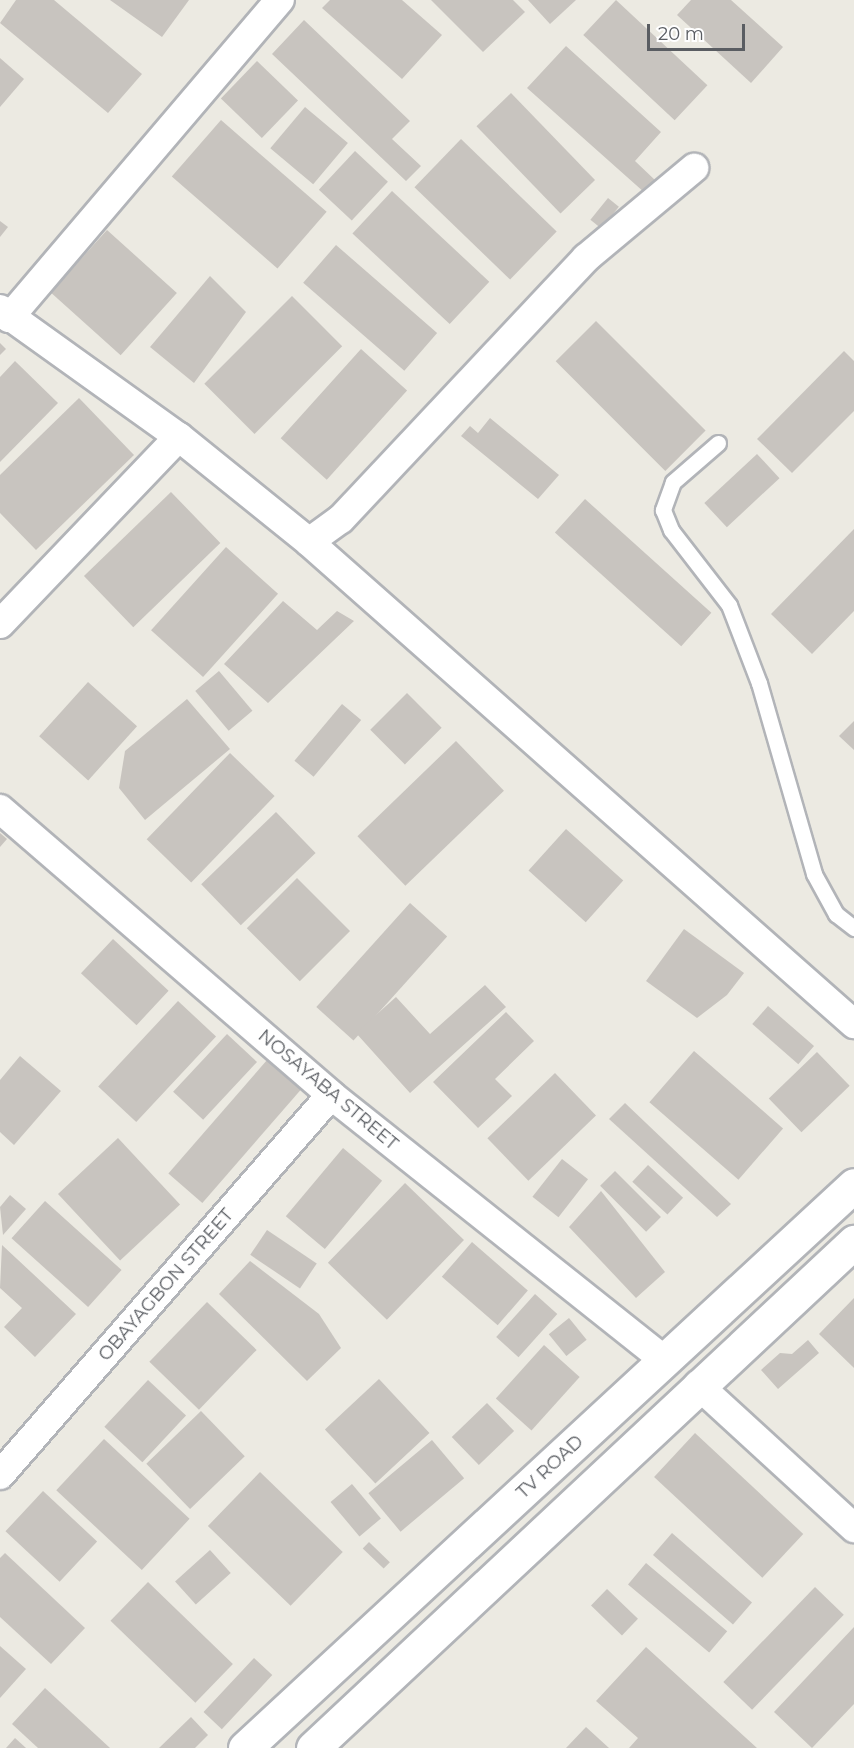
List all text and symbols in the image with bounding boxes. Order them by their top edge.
scale bar [650,12,748,50]
text: 20 m [658,23,704,45]
street label: NOSAYABA STREET [254,1025,402,1155]
street label: OBAYAGBON STREET [94,1204,238,1366]
street label: TV ROAD [512,1431,588,1503]

